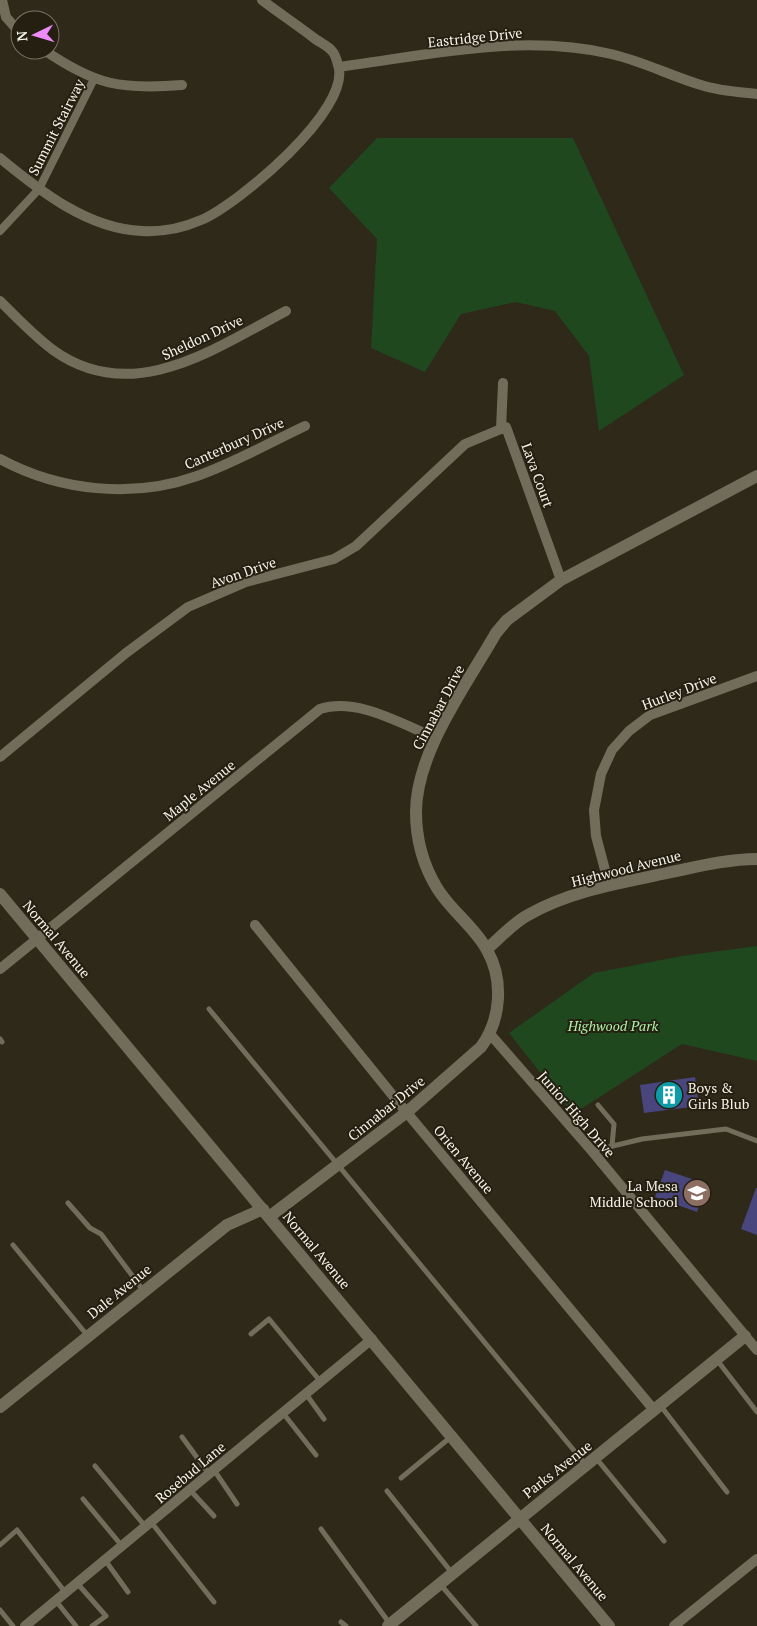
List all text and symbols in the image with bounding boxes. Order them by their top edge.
north arrow [10,10,60,60]
street label: Eastridge Drive [427,23,523,51]
text: N [12,30,31,42]
street label: Summit Stairway [23,74,89,179]
street label: Sheldon Drive [158,310,246,364]
street label: Canterbury Drive [181,413,287,473]
street label: Lava Court [518,440,559,511]
street label: Avon Drive [208,552,278,592]
street label: Cinnabar Drive [408,661,468,753]
street label: Hurley Drive [639,668,719,714]
street label: Maple Avenue [159,755,239,825]
street label: Highwood Avenue [569,845,683,891]
street label: Normal Avenue [19,896,95,982]
park label: Highwood Park [567,1016,659,1035]
street label: Junior High Drive [534,1067,620,1161]
street label: Cinnabar Drive [344,1071,428,1145]
place label: Boys & Girls Blub [688,1078,750,1113]
building icon: Boys & Girls Blub [654,1080,684,1110]
street label: Orien Avenue [430,1121,498,1197]
place label: La Mesa Middle School [590,1176,678,1211]
school or university icon: La Mesa Middle School [682,1178,712,1208]
street label: Normal Avenue [279,1207,355,1293]
street label: Dale Avenue [83,1259,155,1323]
street label: Parks Avenue [518,1436,596,1502]
street label: Rosebud Lane [151,1437,229,1507]
street label: Normal Avenue [537,1519,613,1605]

